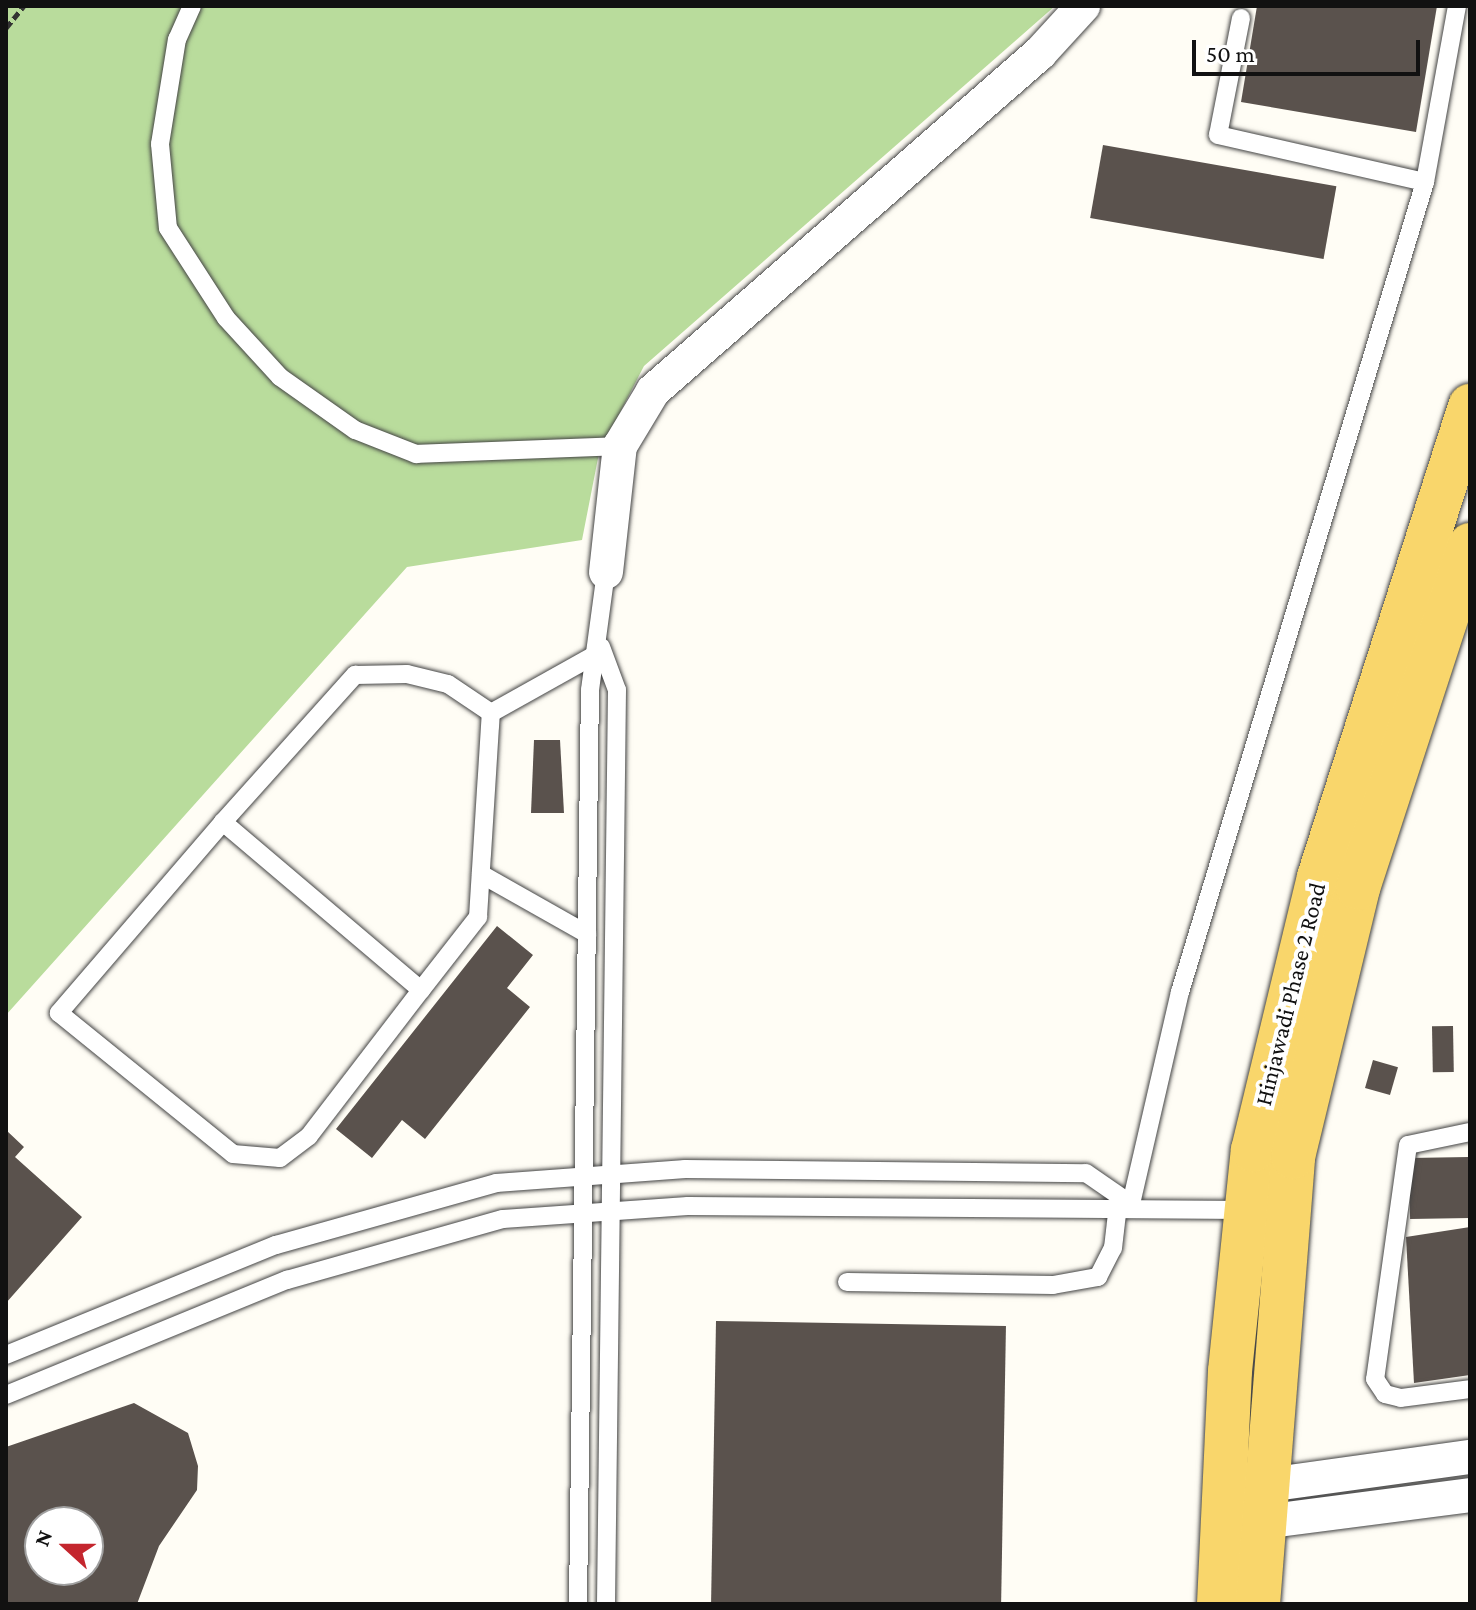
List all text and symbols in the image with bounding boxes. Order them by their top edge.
scale bar [1196,24,1424,74]
text: 50 m [1206,40,1255,67]
street label: Hinjawadi Phase 2 Road [1248,879,1332,1109]
north arrow [24,1506,104,1586]
text: N [29,1526,57,1549]

